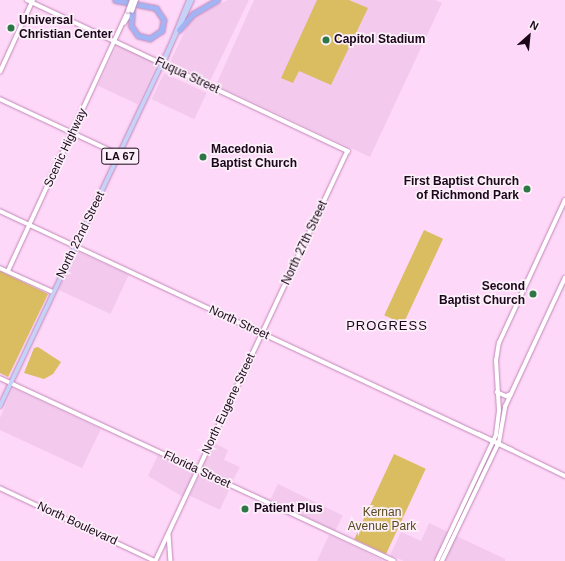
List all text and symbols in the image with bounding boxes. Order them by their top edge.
place label: Universal Christian Center [19,14,112,42]
north arrow [509,16,549,56]
text: N [528,18,541,32]
marker: Universal Christian Center [6,23,16,33]
place label: Capitol Stadium [334,33,425,47]
marker: Capitol Stadium [321,35,331,45]
street label: Fuqua Street [153,55,221,97]
street label: Scenic Highway [41,106,91,190]
place label: Macedonia Baptist Church [211,143,297,171]
road number: LA 67 [101,147,139,165]
marker: Macedonia Baptist Church [198,152,208,162]
place label: First Baptist Church of Richmond Park [404,175,519,203]
marker: First Baptist Church of Richmond Park [522,184,532,194]
street label: North 22nd Street [54,189,108,281]
street label: North 27th Street [279,199,331,287]
place label: Second Baptist Church [439,280,525,308]
marker: Second Baptist Church [528,289,538,299]
street label: North Street [207,303,271,343]
district label: PROGRESS [346,318,428,334]
street label: North Eugene Street [199,351,259,457]
street label: Florida Street [161,448,233,492]
street label: North Boulevard [35,499,119,549]
place label: Patient Plus [254,502,323,516]
marker: Patient Plus [239,503,251,515]
park label: Kernan Avenue Park [348,506,416,534]

